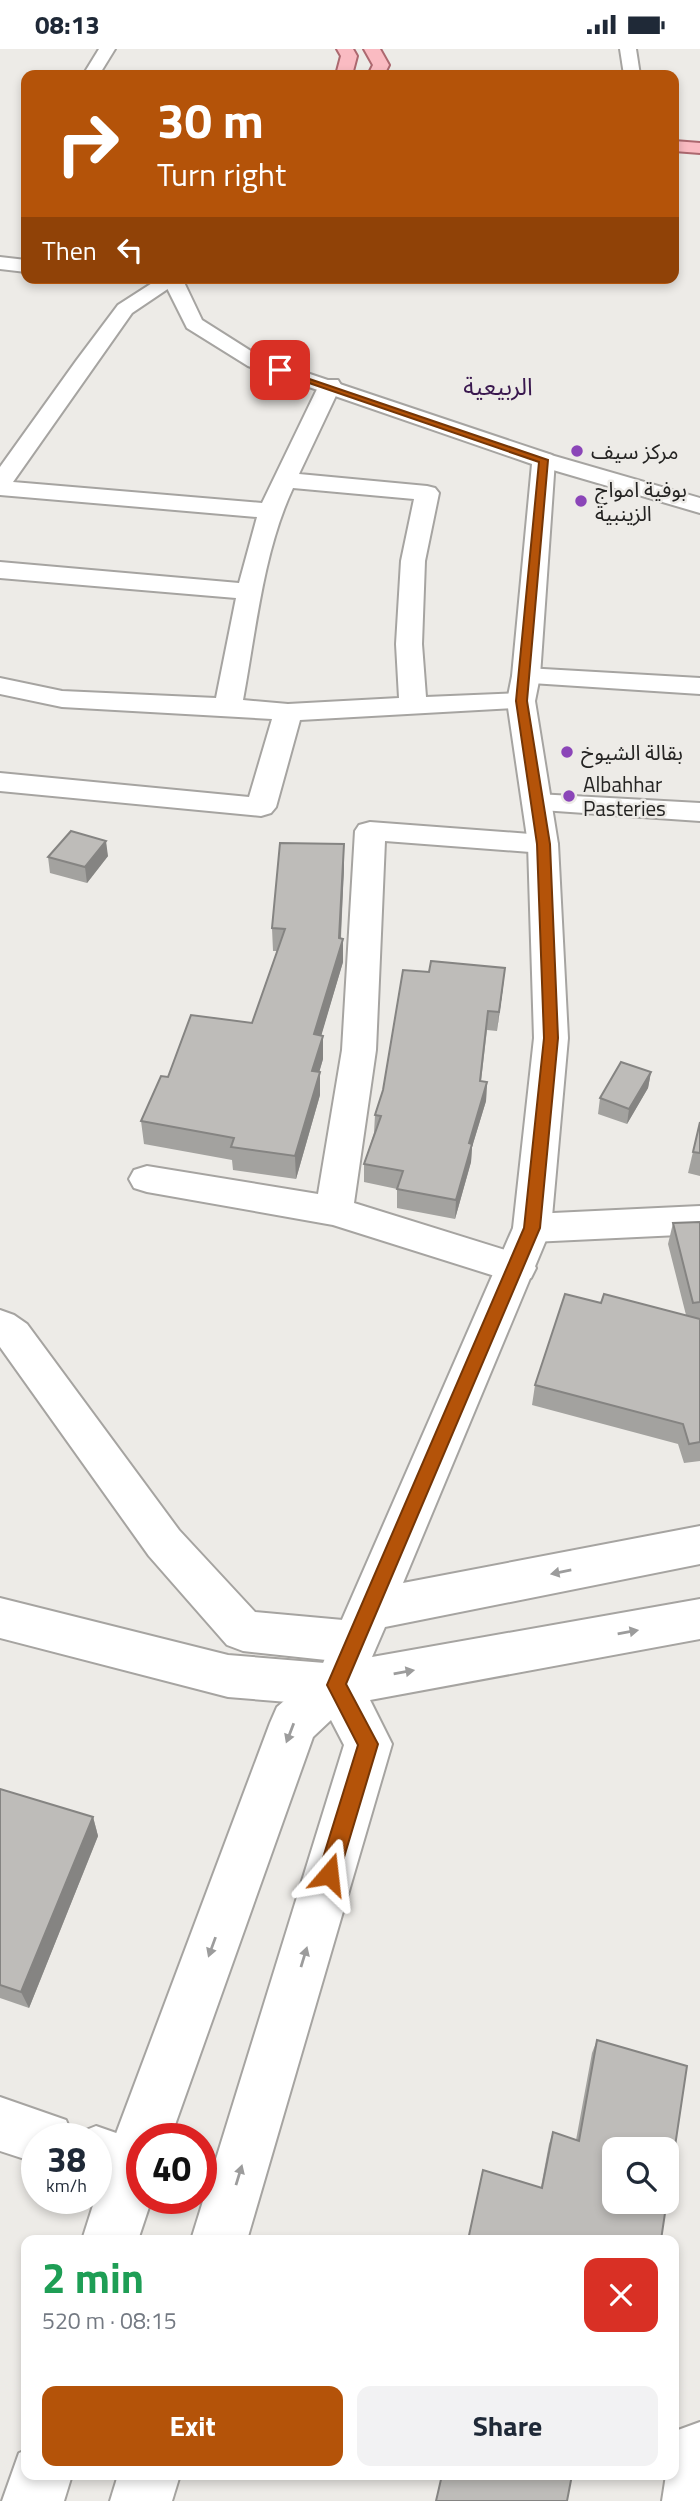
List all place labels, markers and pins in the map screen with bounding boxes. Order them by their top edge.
pin [250,340,310,400]
place label: مركز سيف [591,435,678,467]
marker: مركز سيف [569,443,585,459]
place label: بوفية امواج الزينبية [595,473,687,529]
marker: بوفية امواج الزينبية [573,493,589,509]
place label: بقالة الشيوخ [581,736,683,768]
marker: بقالة الشيوخ [559,744,575,760]
place label: Albahhar Pasteries [583,768,666,824]
marker: Albahhar Pasteries [561,788,577,804]

